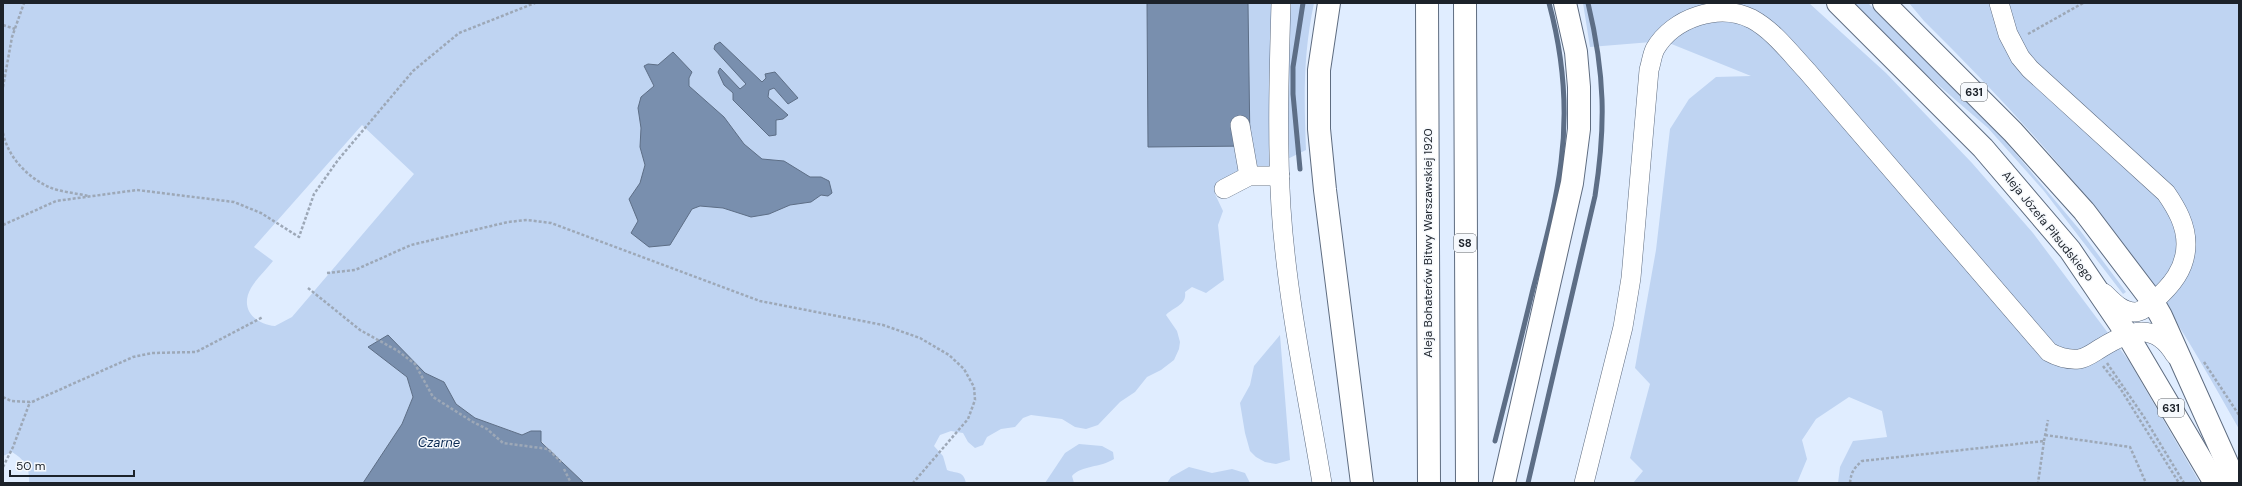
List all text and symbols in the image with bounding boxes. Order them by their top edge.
road number: 631 [1961,83,1987,101]
street label: Aleja Bohaterów Bitwy Warszawskiej 1920 [1420,128,1436,358]
street label: Aleja Józefa Piłsudskiego [1998,167,2098,285]
road number: S8 [1454,234,1476,252]
road number: 631 [2158,399,2184,417]
water label: Czarne [418,434,460,451]
scale bar [10,452,134,478]
text: 50 m [16,458,45,474]

